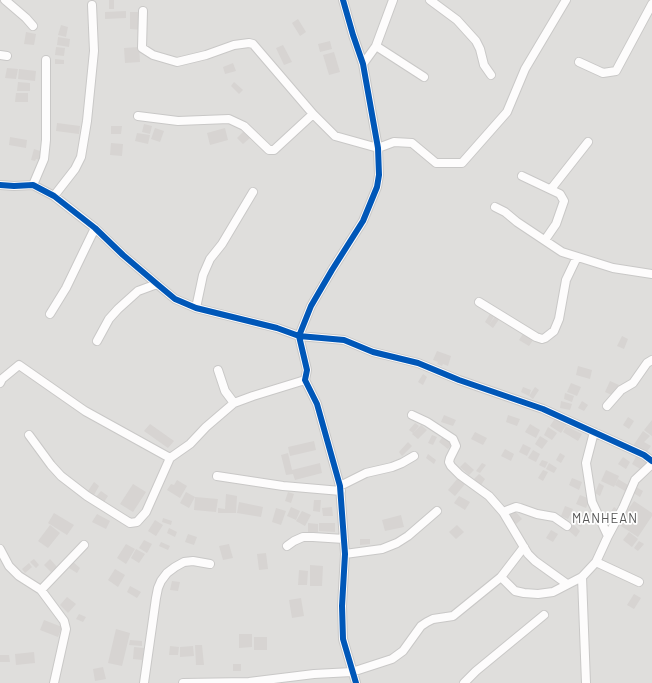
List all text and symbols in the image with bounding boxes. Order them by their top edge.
district label: MANHEAN [572,511,638,527]

